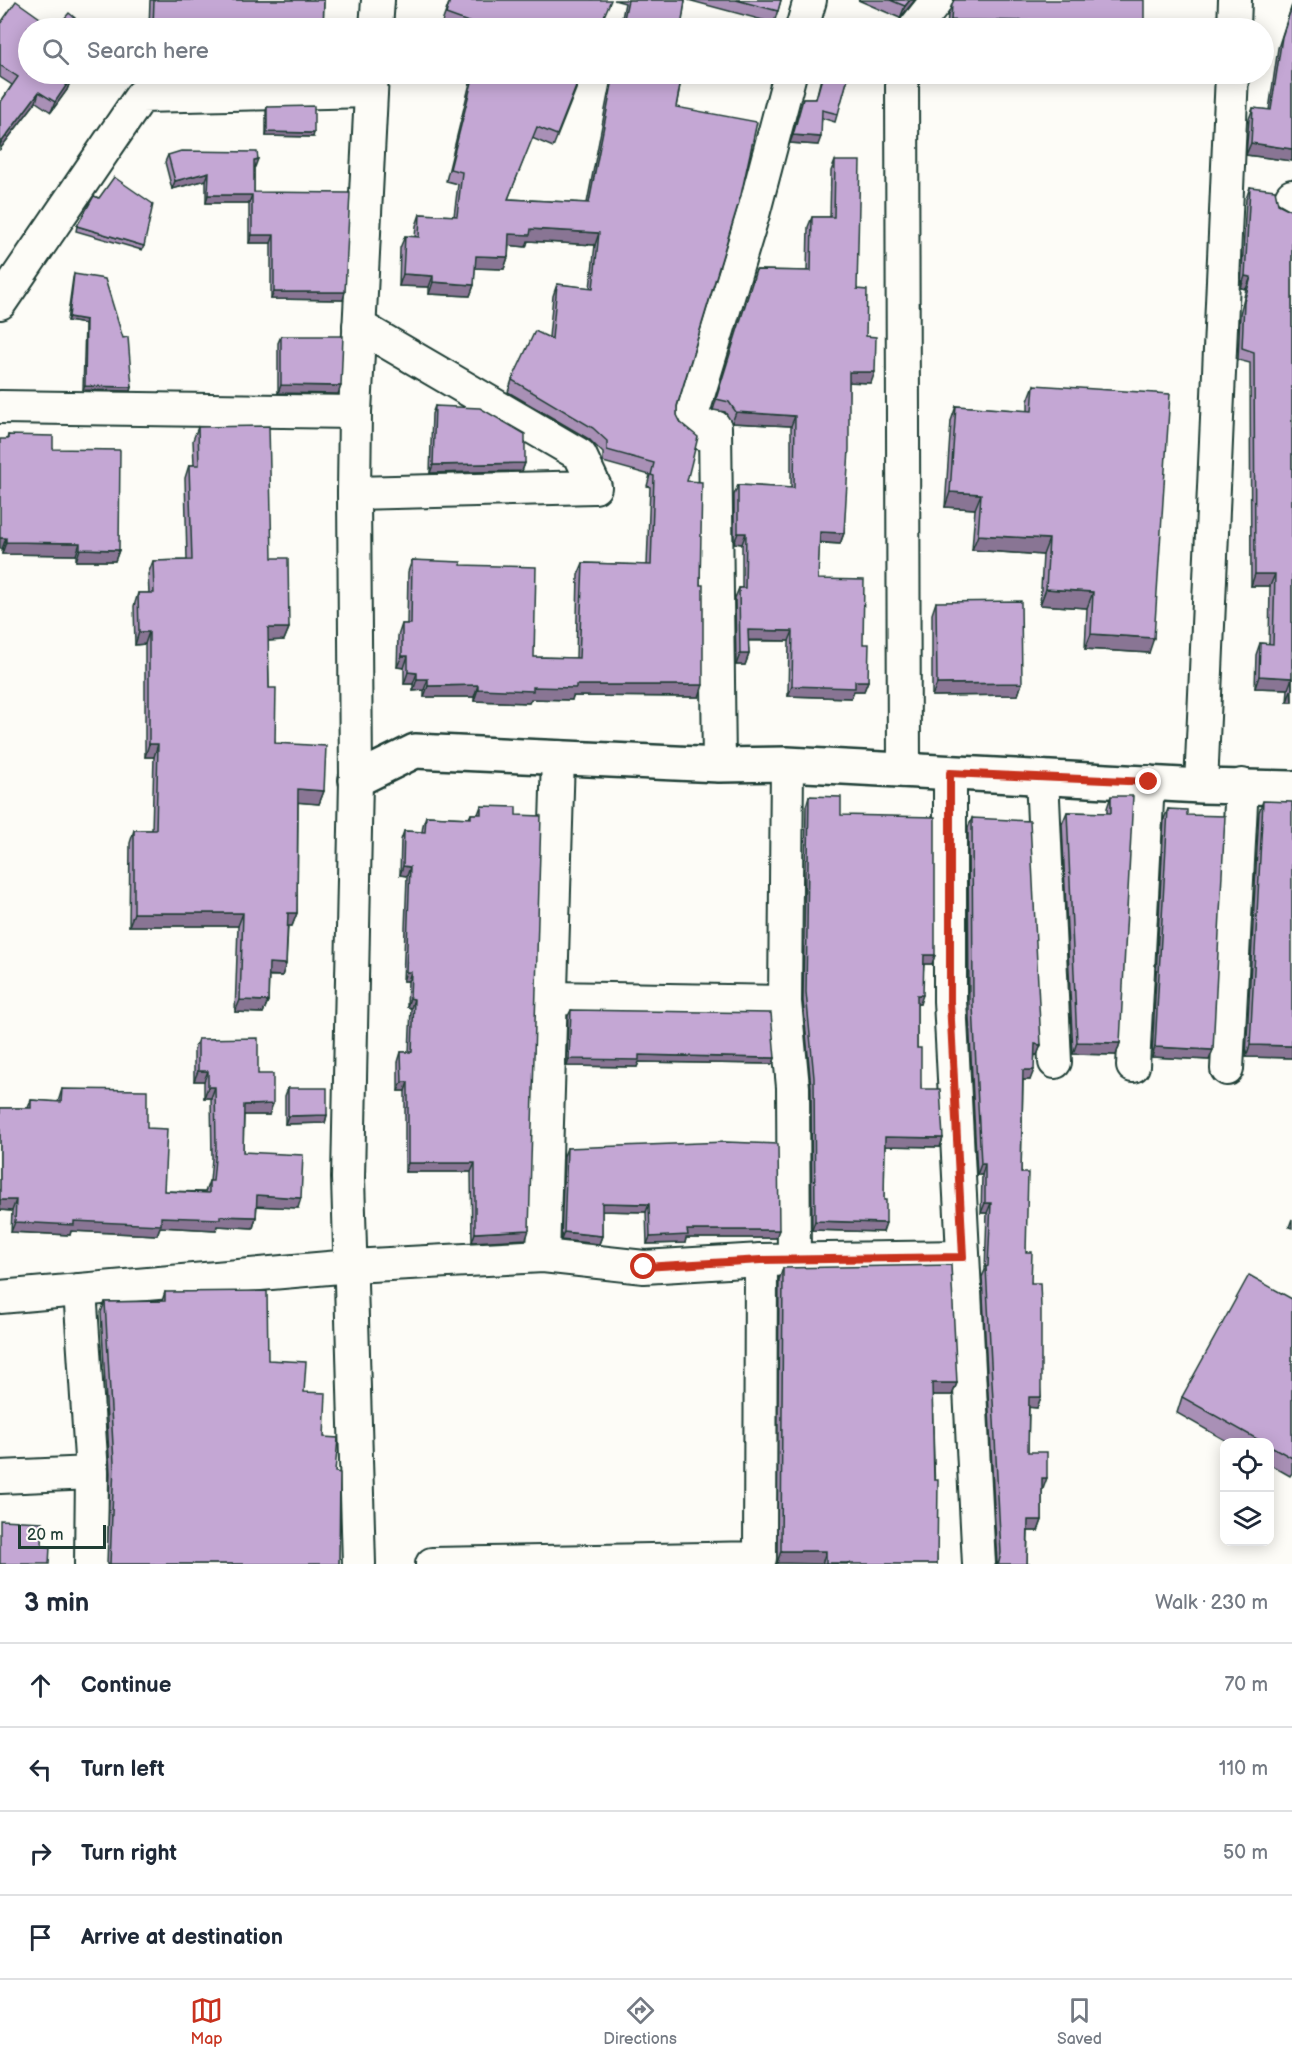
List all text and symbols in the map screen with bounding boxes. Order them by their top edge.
search box [18,18,1274,84]
icon: search [39,35,72,68]
text: Search here [87,38,209,65]
route end [1135,768,1161,794]
route start [630,1253,656,1279]
map controls [1220,1438,1274,1546]
button: locate [1220,1438,1274,1492]
button: layers [1220,1492,1274,1546]
scale bar [18,1522,106,1550]
text: 20 m [27,1526,63,1545]
text: 3 min [24,1588,89,1619]
text: Walk · 230 m [1155,1591,1268,1615]
icon: ahead [24,1669,57,1702]
text: Continue [81,1672,171,1699]
text: 70 m [1224,1673,1268,1697]
icon: left [24,1753,57,1786]
text: Turn left [81,1756,165,1783]
text: 110 m [1219,1757,1268,1781]
icon: right [24,1837,57,1870]
text: Turn right [81,1840,177,1867]
text: 50 m [1223,1841,1268,1865]
icon: arrive [24,1921,57,1954]
text: Arrive at destination [81,1924,283,1951]
tab: Map [190,1994,223,2049]
tab: Directions [603,1994,677,2049]
tab: Saved [1057,1994,1102,2049]

